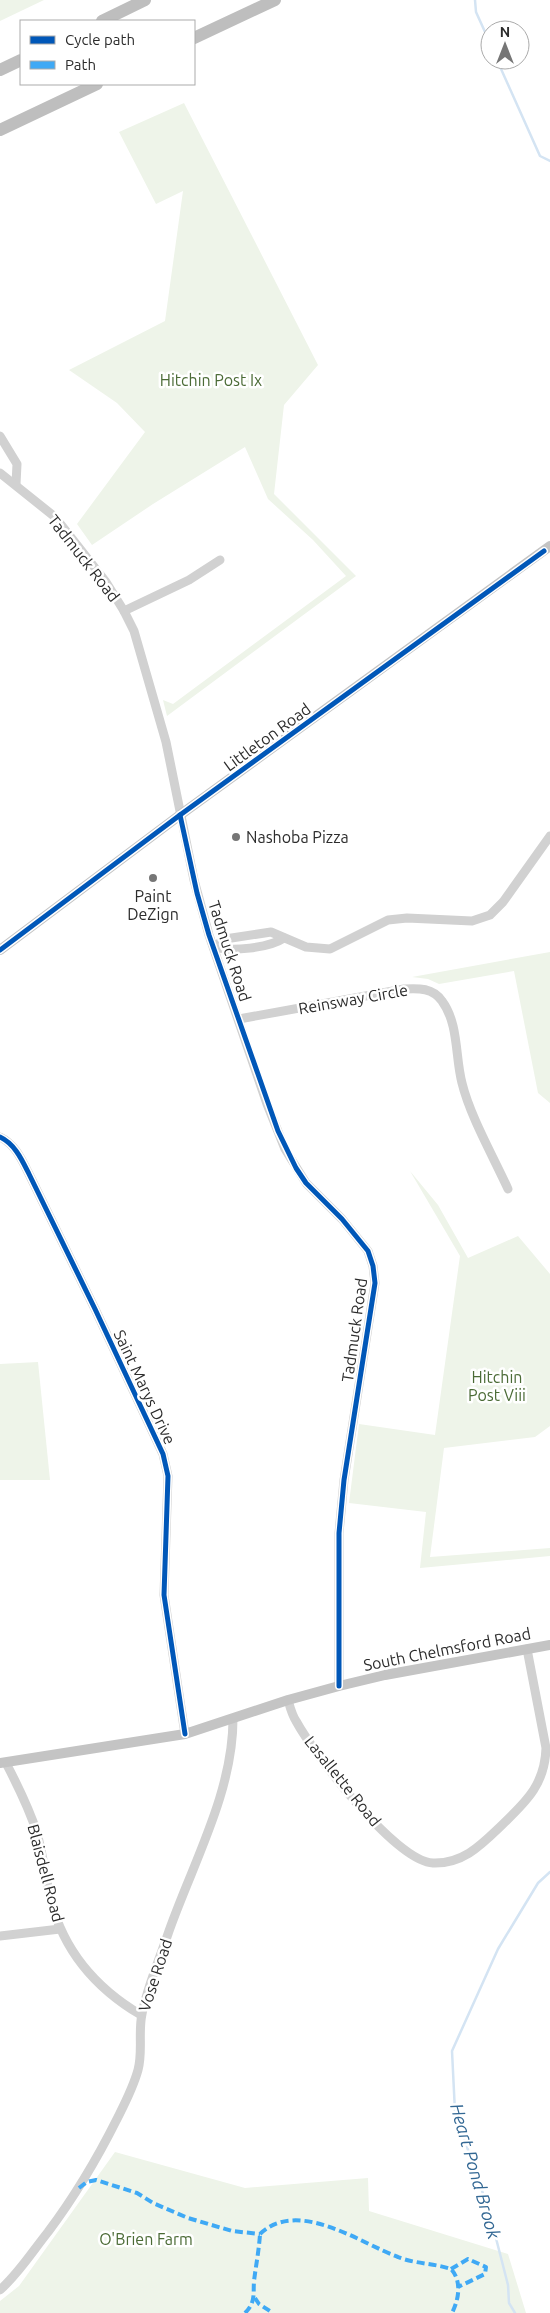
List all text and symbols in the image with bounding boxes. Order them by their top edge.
legend [20,20,195,85]
north arrow [480,20,530,70]
text: N [500,24,510,40]
text: Cycle path [65,31,135,48]
text: Path [65,56,96,73]
park label: Hitchin Post Ix [160,371,262,389]
street label: Tadmuck Road [45,511,123,605]
street label: Littleton Road [220,699,314,775]
place label: Nashoba Pizza [246,828,349,846]
marker: Nashoba Pizza [230,831,242,843]
marker: Paint DeZign [147,872,159,884]
place label: Paint DeZign [127,887,179,923]
street label: Tadmuck Road [205,898,255,1004]
street label: Reinsway Circle [297,981,409,1017]
street label: Tadmuck Road [338,1277,370,1383]
street label: Saint Marys Drive [111,1327,179,1447]
park label: Hitchin Post Viii [468,1368,526,1404]
street label: South Chelmsford Road [362,1624,532,1674]
street label: Lasallette Road [301,1732,385,1830]
street label: Blaisdell Road [24,1822,68,1924]
street label: Vose Road [135,1936,175,2014]
water label: Heart Pond Brook [447,2101,505,2242]
park label: O'Brien Farm [99,2230,193,2248]

